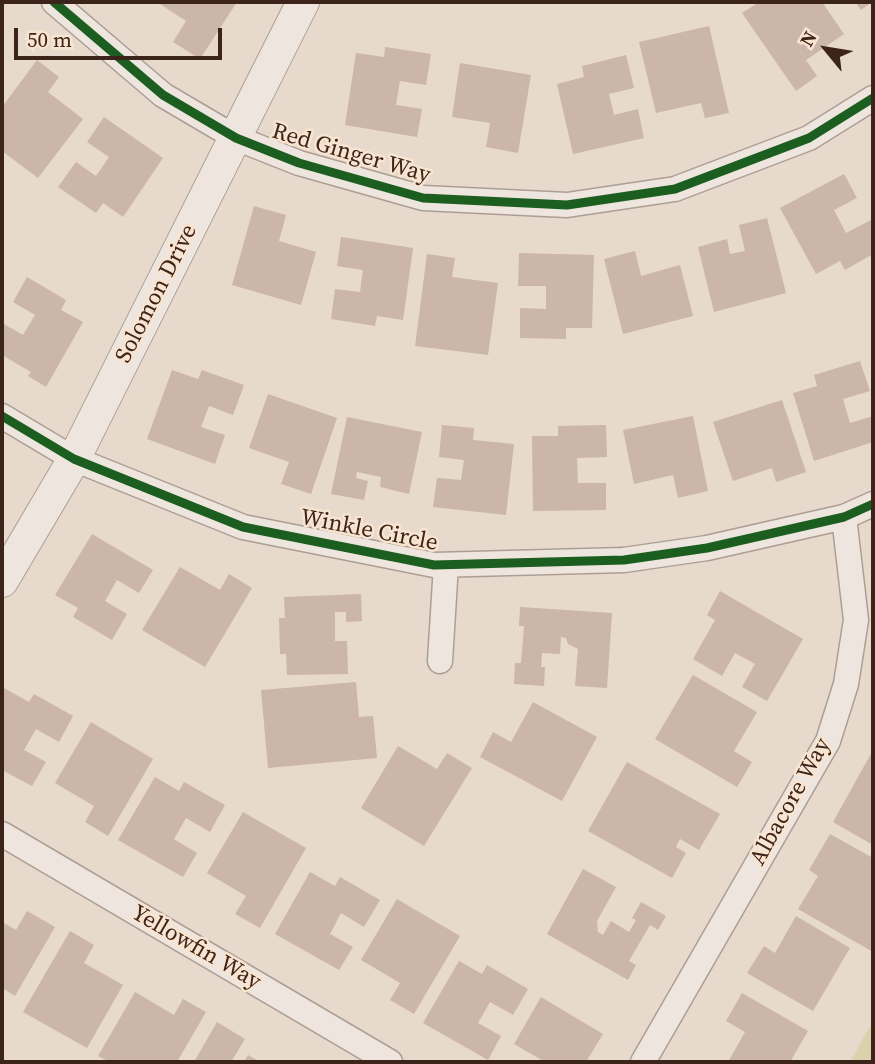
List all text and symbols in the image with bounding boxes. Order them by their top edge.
scale bar [18,14,226,58]
north arrow [791,14,861,84]
text: 50 m [27,25,72,54]
text: N [793,26,823,51]
street label: Red Ginger Way [269,118,433,190]
street label: Solomon Drive [110,220,204,368]
street label: Winkle Circle [298,504,440,558]
street label: Albacore Way [745,734,837,870]
street label: Yellowfin Way [126,900,266,996]

